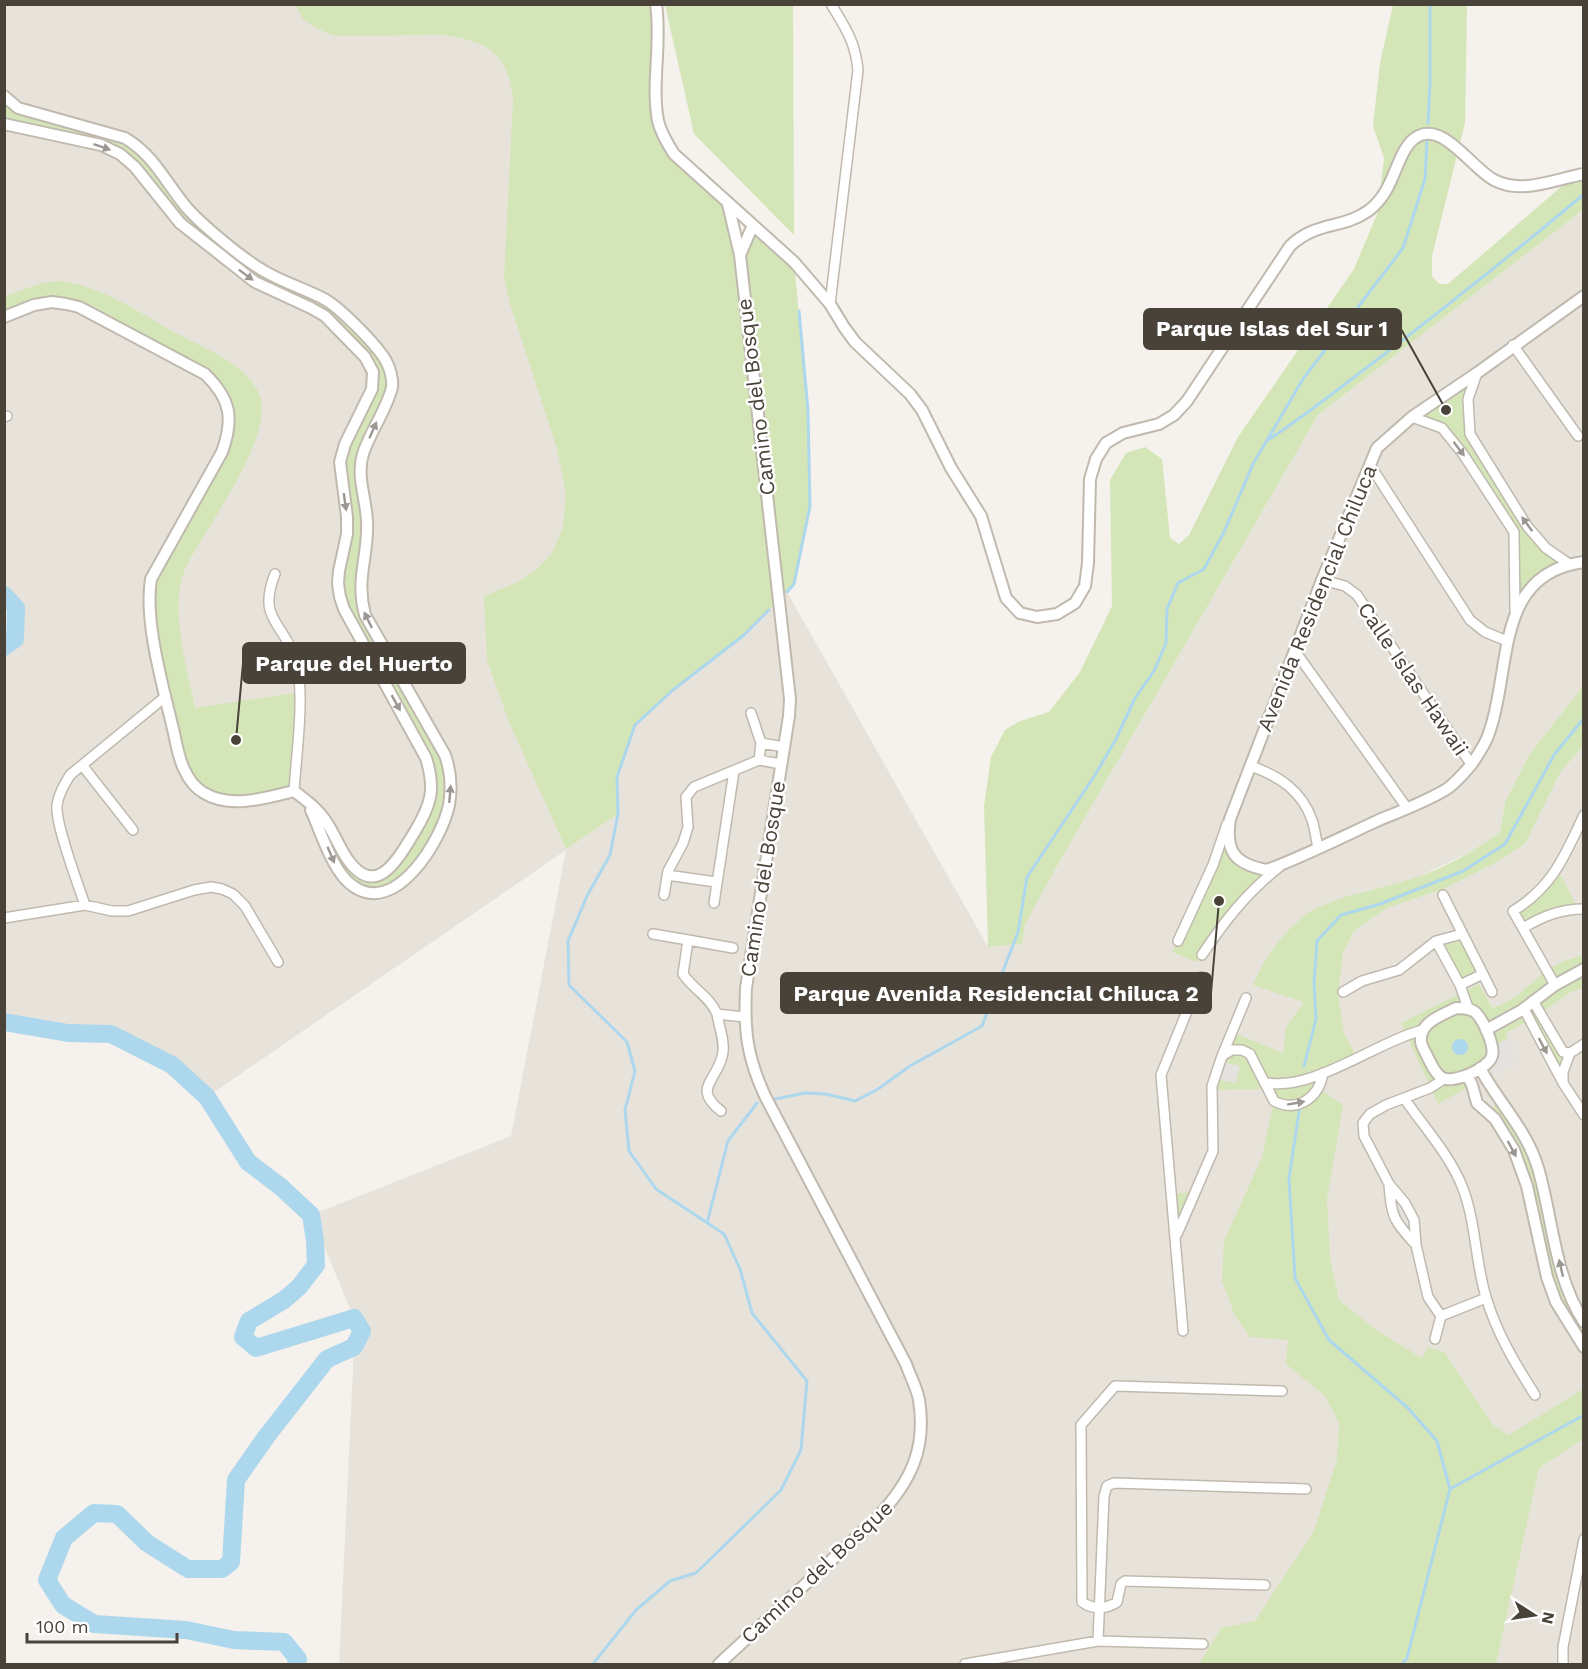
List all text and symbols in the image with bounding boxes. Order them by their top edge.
one-way arrow [93,143,111,152]
one-way arrow [238,269,254,282]
street label: Camino del Bosque [731,297,780,497]
callout: Parque Islas del Sur 1 [1144,309,1401,349]
text: Parque Islas del Sur 1 [1156,316,1388,341]
one-way arrow [369,421,379,439]
one-way arrow [1452,442,1464,457]
street label: Avenida Residencial Chiluca [1252,461,1382,735]
one-way arrow [341,492,350,511]
one-way arrow [1521,517,1533,533]
street label: Calle Islas Hawaii [1353,597,1474,760]
one-way arrow [364,611,373,628]
callout: Parque del Huerto [243,643,465,683]
text: Parque del Huerto [255,651,453,676]
one-way arrow [391,694,401,711]
street label: Camino del Bosque [735,779,790,979]
one-way arrow [445,784,455,803]
one-way arrow [326,846,336,864]
callout: Parque Avenida Residencial Chiluca 2 [781,973,1211,1013]
text: Parque Avenida Residencial Chiluca 2 [793,981,1199,1006]
one-way arrow [1538,1038,1548,1055]
one-way arrow [1287,1098,1306,1107]
one-way arrow [1507,1140,1517,1157]
one-way arrow [1555,1259,1565,1278]
street label: Camino del Bosque [736,1495,898,1648]
north arrow [1504,1585,1564,1645]
scale bar [27,1606,177,1644]
text: N [1538,1610,1559,1626]
text: 100 m [36,1616,89,1637]

